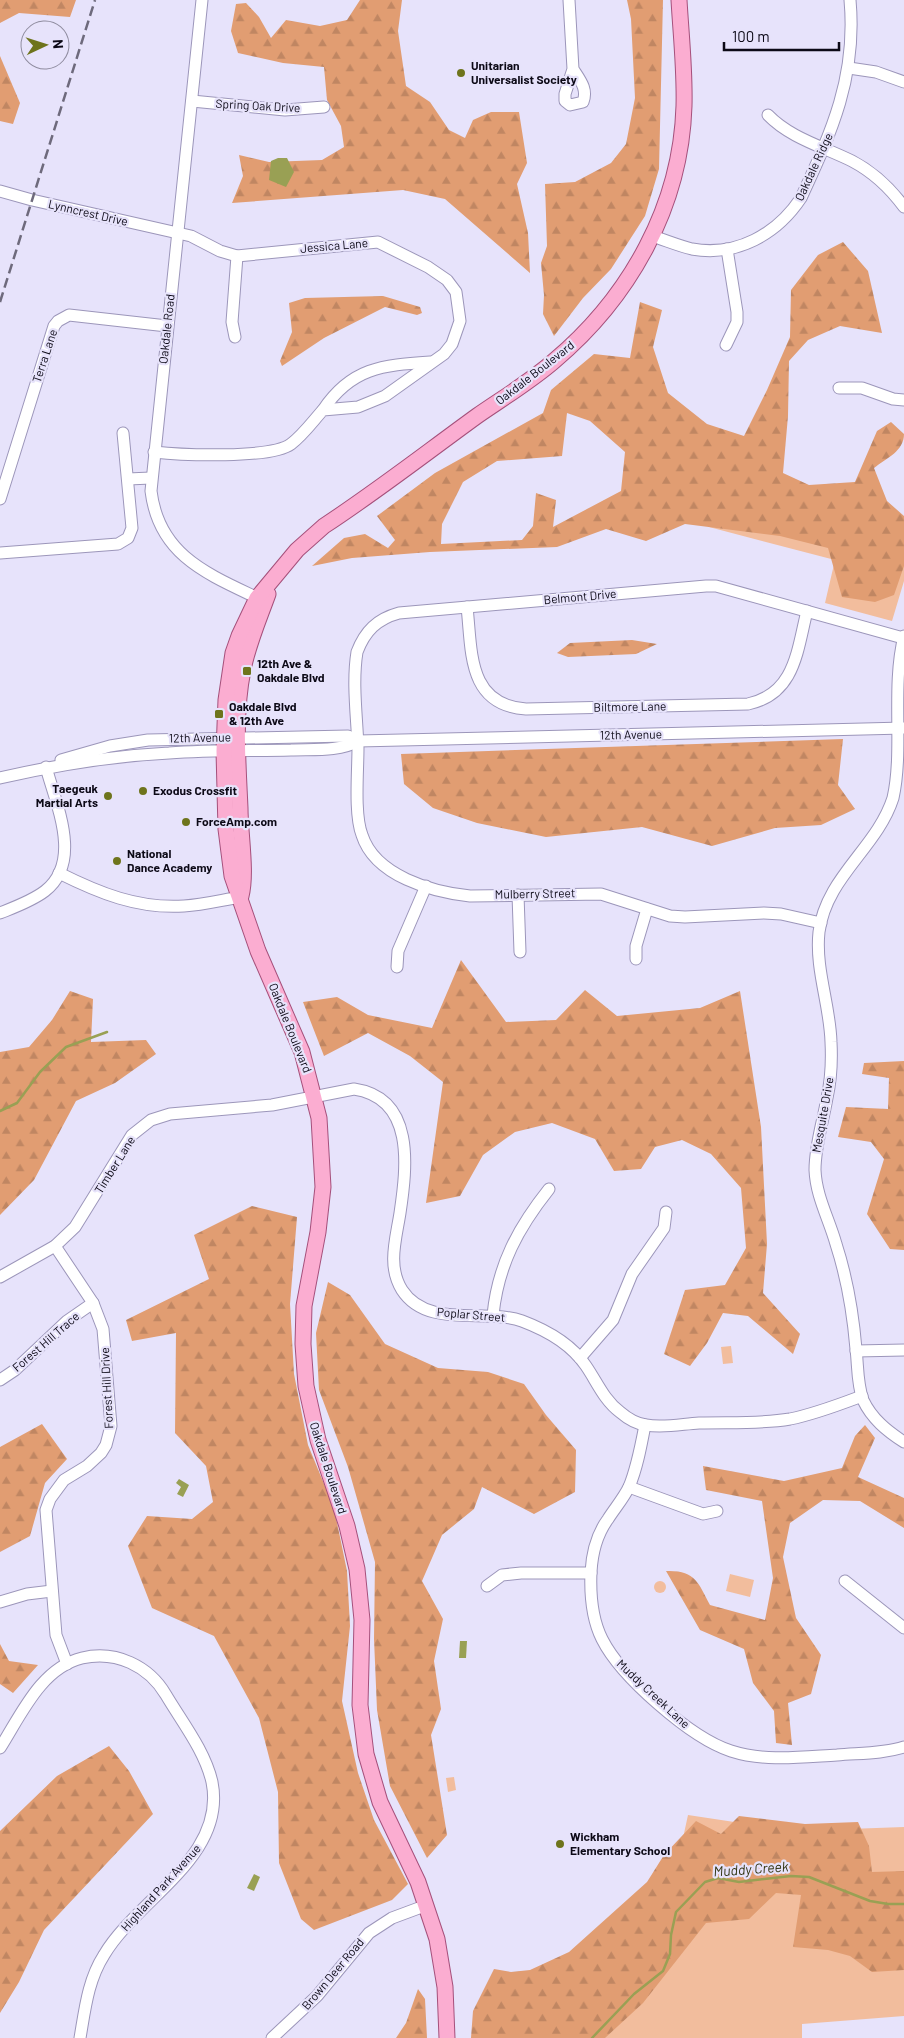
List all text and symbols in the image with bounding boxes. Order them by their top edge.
north arrow [20,20,70,70]
scale bar [724,20,839,52]
text: 100 m [732,27,770,45]
text: N [50,39,67,49]
place label: Unitarian Universalist Society [471,58,577,86]
marker: Unitarian Universalist Society [455,67,467,79]
street label: Spring Oak Drive [215,96,301,114]
street label: Oakdale Ridge [791,130,835,203]
street label: Lynncrest Drive [47,196,129,228]
street label: Jessica Lane [299,235,368,255]
street label: Oakdale Road [155,293,177,364]
street label: Terra Lane [29,327,59,384]
street label: Oakdale Boulevard [492,337,576,407]
street label: Belmont Drive [543,586,617,606]
place label: 12th Ave & Oakdale Blvd [257,656,325,684]
marker: 12th Ave & Oakdale Blvd [241,665,253,677]
street label: Biltmore Lane [593,698,667,714]
place label: Oakdale Blvd & 12th Ave [229,699,297,727]
marker: Oakdale Blvd & 12th Ave [213,708,225,720]
street label: 12th Avenue [600,726,662,742]
street label: 12th Avenue [169,729,231,745]
place label: Taegeuk Martial Arts [36,781,99,809]
place label: Exodus Crossfit [153,783,238,797]
marker: Exodus Crossfit [137,785,149,797]
marker: Taegeuk Martial Arts [102,790,114,802]
place label: ForceAmp.com [196,814,277,828]
marker: ForceAmp.com [180,816,192,828]
place label: National Dance Academy [127,846,212,874]
marker: National Dance Academy [111,855,123,867]
street label: Mulberry Street [495,885,575,901]
street label: Oakdale Boulevard [267,981,315,1075]
street label: Mesquite Drive [808,1076,836,1154]
street label: Timber Lane [91,1133,137,1196]
street label: Poplar Street [436,1304,506,1324]
street label: Forest Hill Trace [9,1308,82,1374]
street label: Forest Hill Drive [97,1347,115,1429]
street label: Oakdale Boulevard [308,1420,350,1515]
street label: Muddy Creek Lane [614,1656,693,1731]
place label: Wickham Elementary School [570,1829,670,1857]
marker: Wickham Elementary School [554,1838,566,1850]
street label: Highland Park Avenue [118,1841,203,1934]
water label: Muddy Creek [713,1857,789,1880]
street label: Brown Deer Road [298,1935,366,2012]

